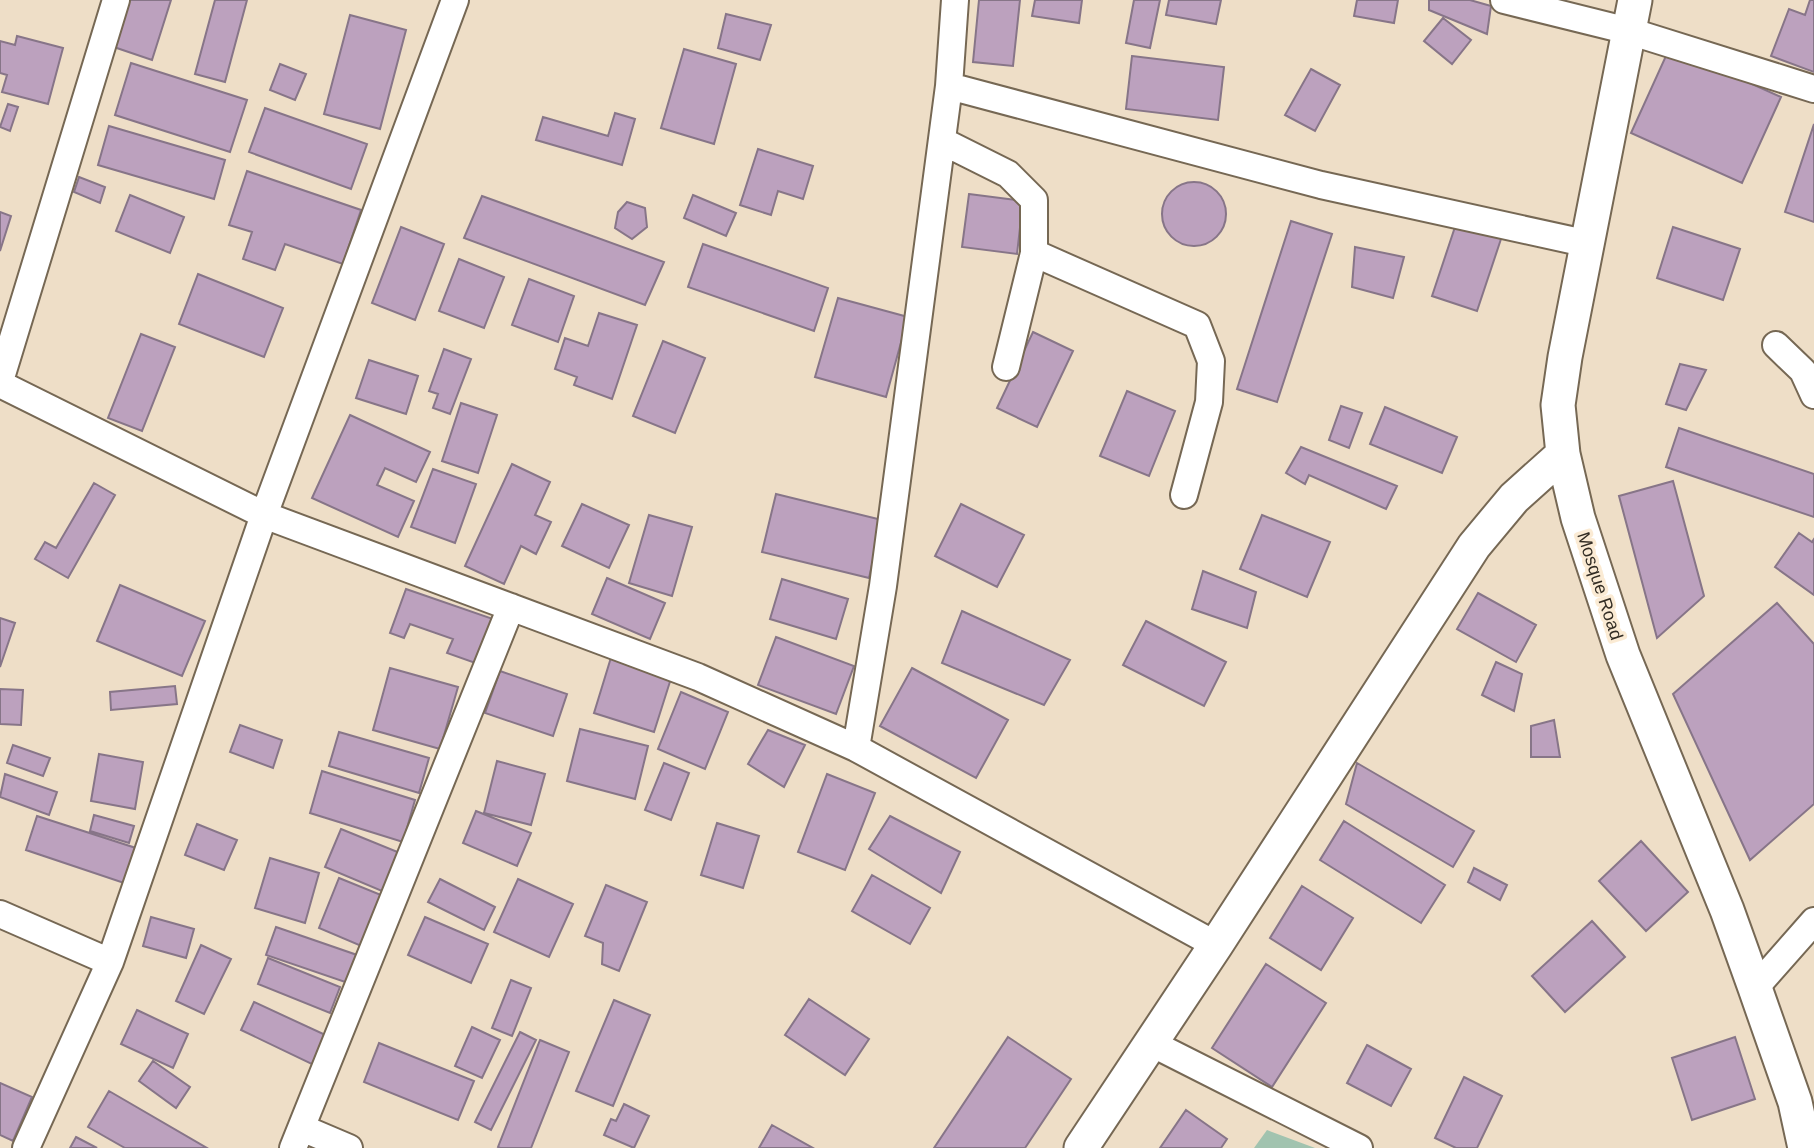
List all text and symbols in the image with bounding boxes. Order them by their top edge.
street label: Mosque Road [1573,530,1627,642]

